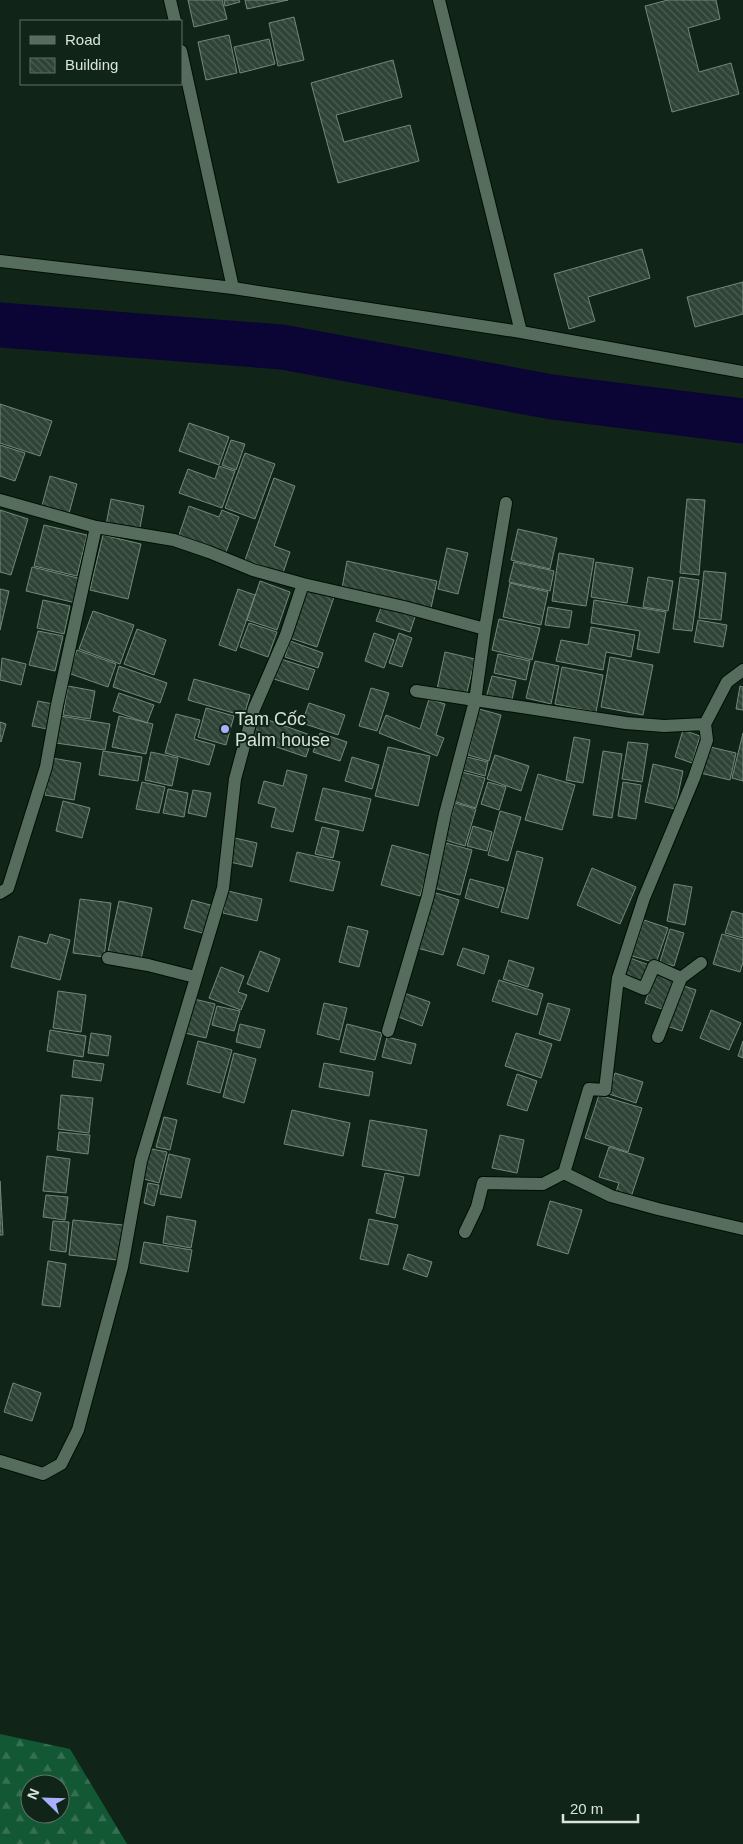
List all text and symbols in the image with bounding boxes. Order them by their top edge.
legend [20,20,182,85]
text: Road [65,31,101,48]
text: Building [65,56,118,73]
place label: Tam Cốc Palm house [235,709,330,750]
marker: Tam Cốc Palm house [219,723,231,735]
north arrow [20,1774,70,1824]
text: N [24,1786,42,1802]
scale bar [563,1792,638,1824]
text: 20 m [570,1800,603,1817]

